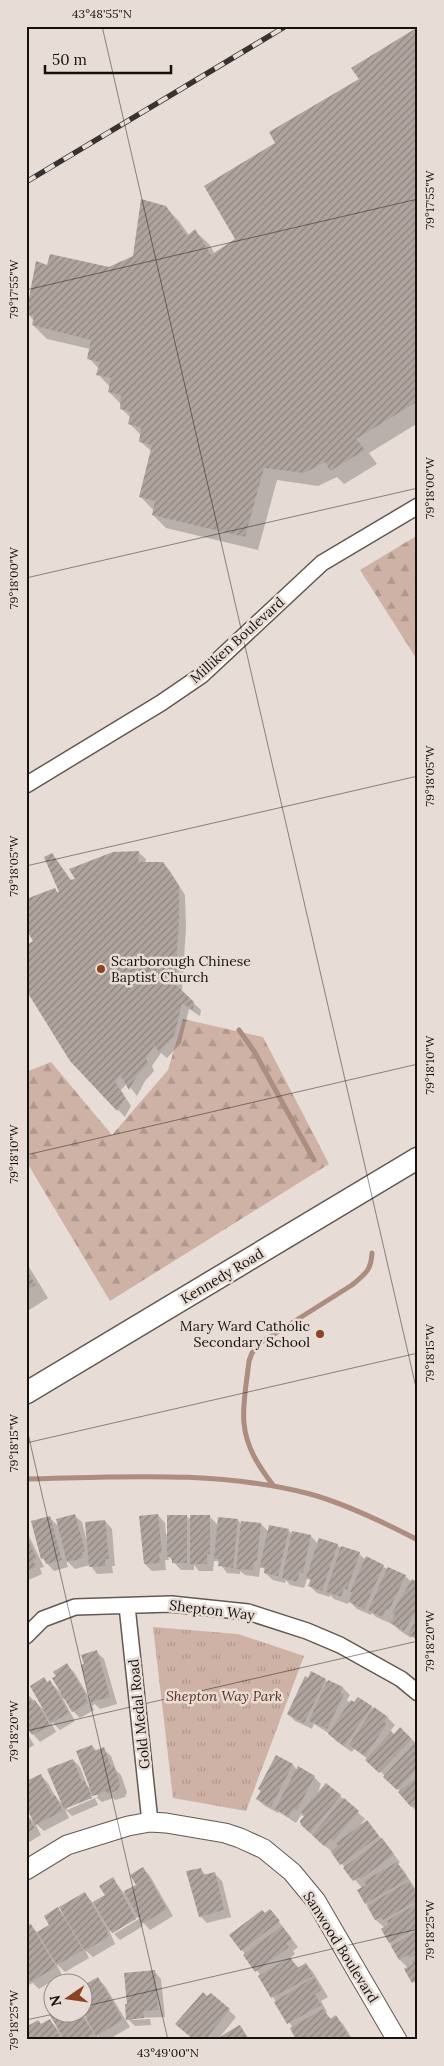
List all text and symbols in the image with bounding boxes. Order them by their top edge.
text: 43°48'55"N [72,6,132,21]
scale bar [45,42,171,74]
text: 50 m [52,50,87,69]
text: 79°17'55"W [422,169,437,229]
text: 79°17'55"W [6,258,21,318]
text: 79°18'00"W [422,456,437,519]
text: 79°18'00"W [6,546,21,609]
street label: Milliken Boulevard [186,593,288,687]
text: 79°18'05"W [422,744,437,807]
text: 79°18'05"W [6,834,21,897]
place label: Scarborough Chinese Baptist Church [111,952,251,986]
marker: Scarborough Chinese Baptist Church [95,963,107,975]
text: 79°18'10"W [422,1035,437,1094]
text: 79°18'10"W [6,1124,21,1183]
street label: Kennedy Road [177,1244,267,1308]
place label: Mary Ward Catholic Secondary School [180,1317,310,1351]
text: 79°18'15"W [422,1323,437,1382]
marker: Mary Ward Catholic Secondary School [314,1328,326,1340]
text: 79°18'15"W [6,1413,21,1472]
street label: Shepton Way [168,1596,256,1624]
text: 79°18'20"W [422,1609,437,1671]
street label: Gold Medal Road [124,1658,154,1770]
park label: Shepton Way Park [166,1687,282,1705]
text: 79°18'20"W [6,1699,21,1761]
street label: Sanwood Boulevard [299,1888,383,2006]
text: 79°18'25"W [422,1899,437,1960]
north arrow [42,1974,92,2024]
text: 79°18'25"W [6,1989,21,2050]
text: N [45,1993,65,2008]
text: 43°49'00"N [137,2045,199,2060]

